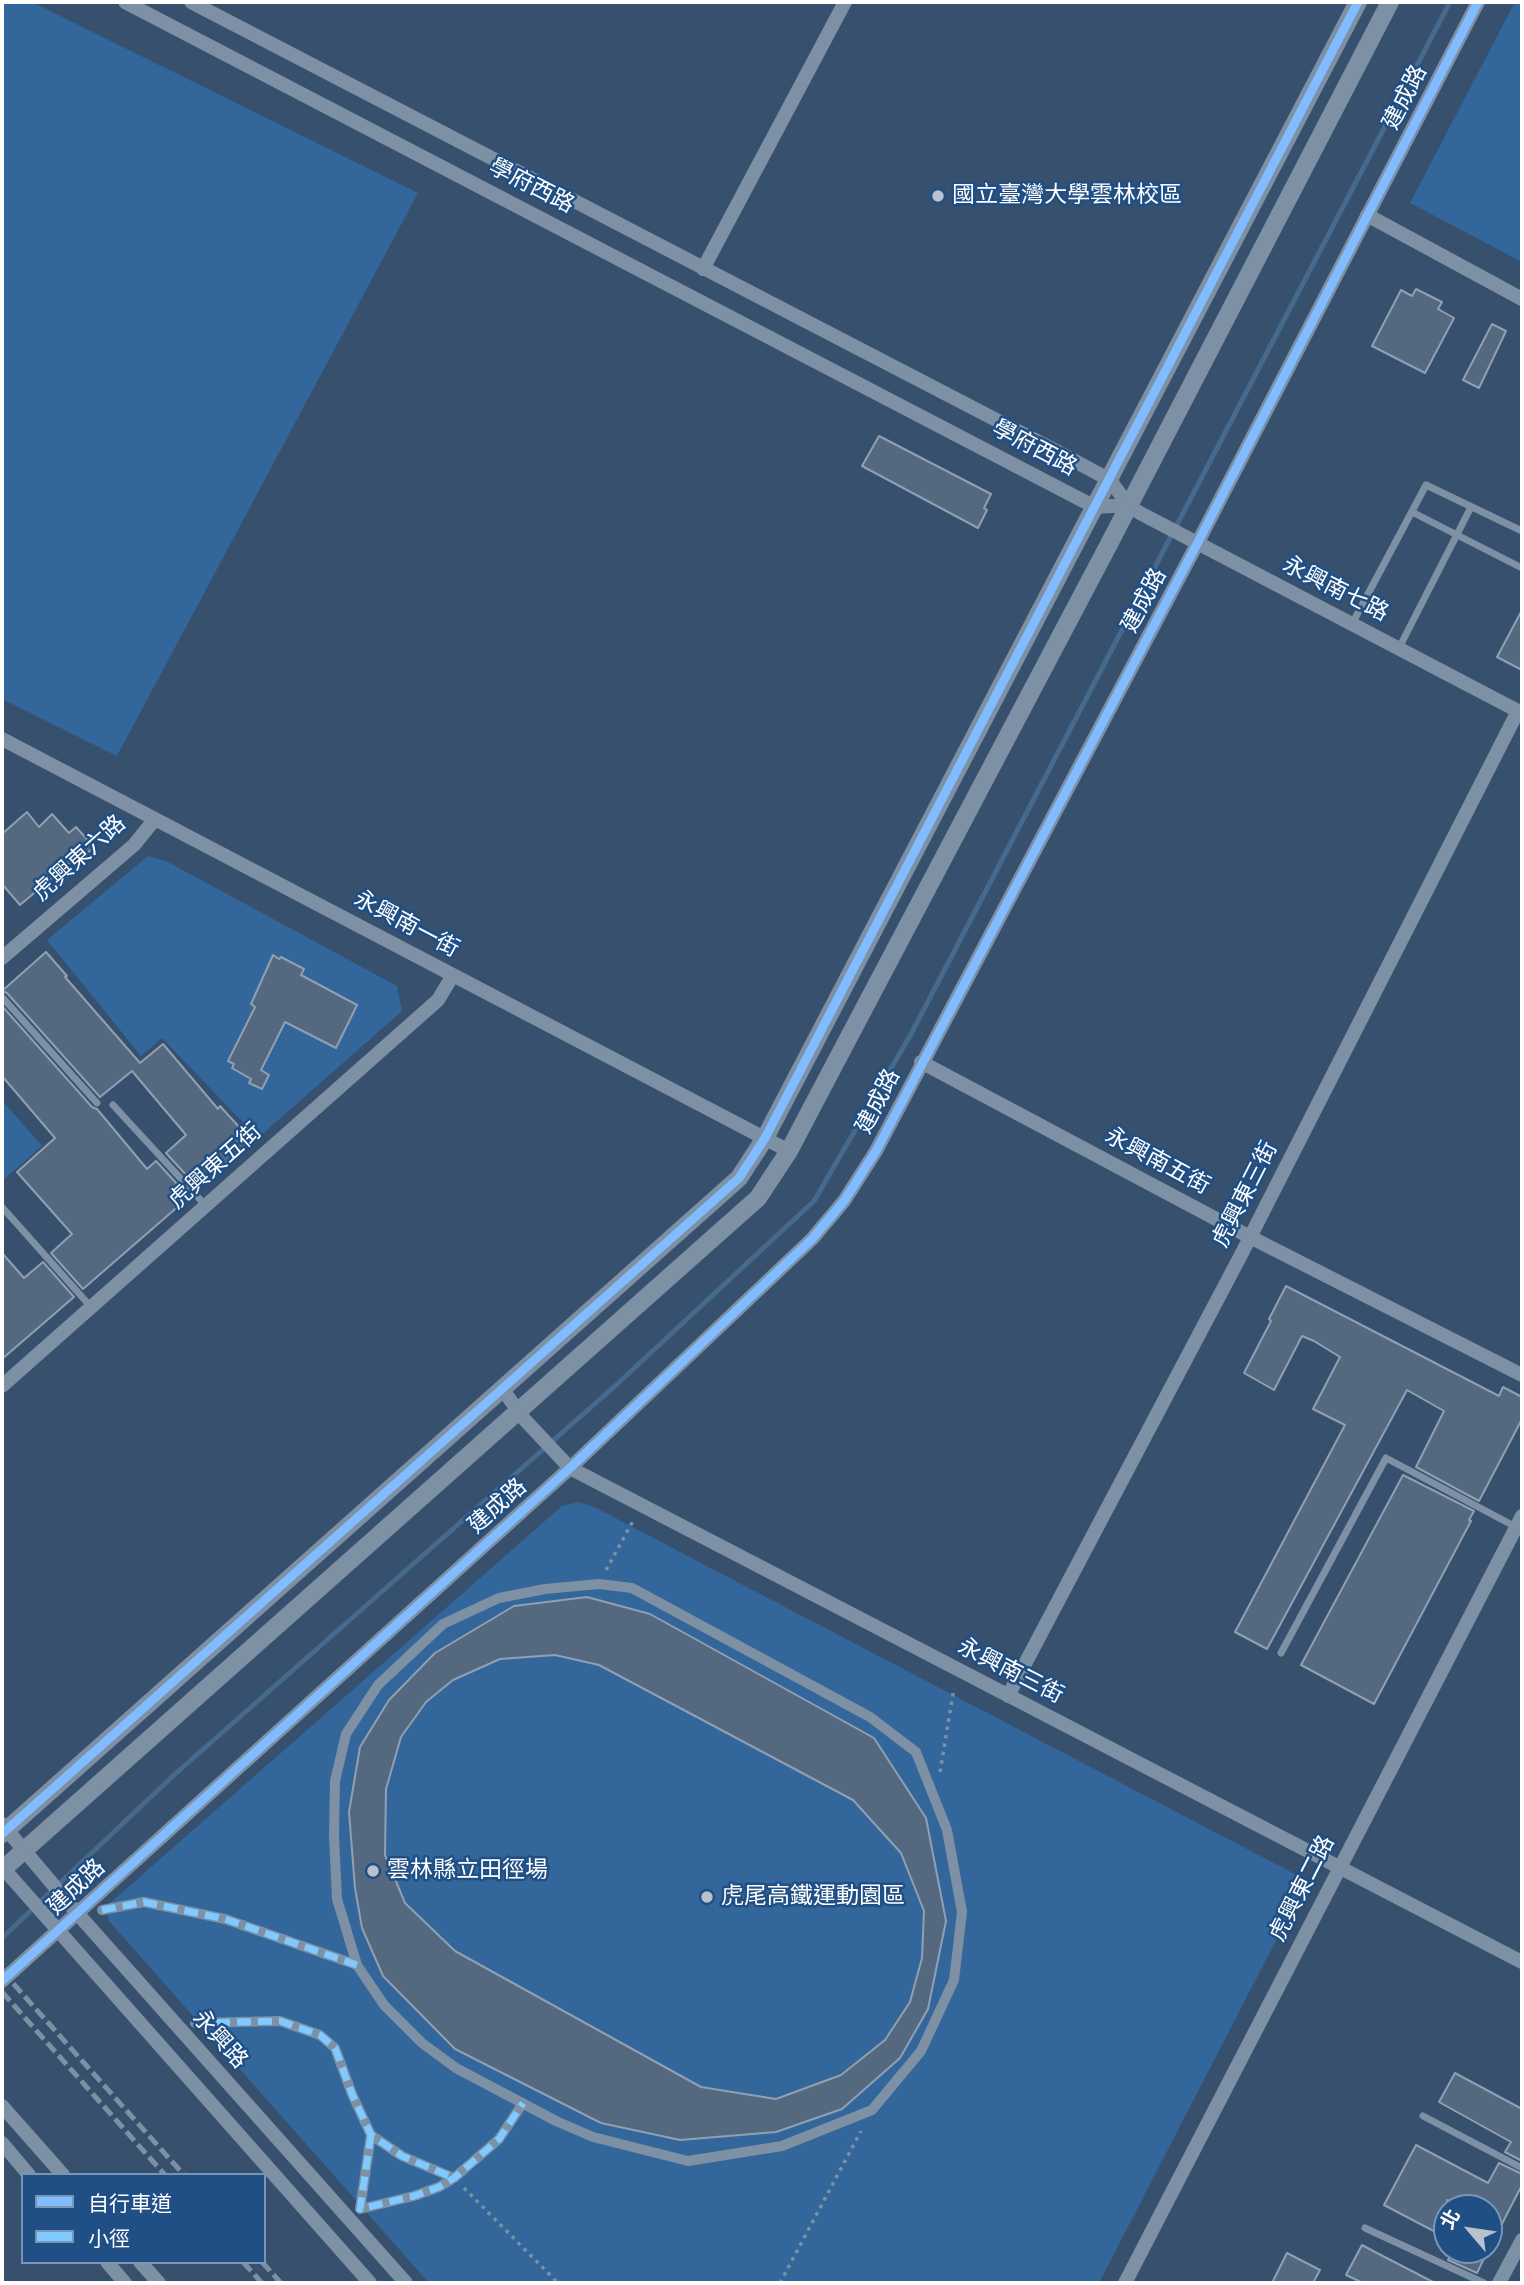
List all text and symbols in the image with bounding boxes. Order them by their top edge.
street label: 建成路 [1378,61,1434,135]
street label: 學府西路 [484,154,578,220]
place label: 國立臺灣大學雲林校區 [952,182,1182,210]
marker: 國立臺灣大學雲林校區 [930,188,946,204]
street label: 學府西路 [987,415,1081,483]
street label: 永興南七路 [1278,552,1392,628]
street label: 建成路 [1117,564,1173,638]
street label: 虎興東六路 [28,810,132,908]
street label: 永興南一街 [349,886,463,964]
street label: 建成路 [851,1065,907,1139]
street label: 虎興東五街 [164,1118,268,1216]
street label: 永興南五街 [1100,1123,1214,1201]
street label: 虎興東三街 [1208,1138,1284,1252]
street label: 建成路 [463,1474,533,1540]
street label: 永興南三街 [953,1634,1067,1710]
street label: 虎興東二路 [1265,1832,1341,1946]
street label: 建成路 [42,1854,112,1922]
place label: 雲林縣立田徑場 [387,1857,548,1885]
marker: 雲林縣立田徑場 [365,1863,381,1879]
place label: 虎尾高鐵運動園區 [721,1883,905,1911]
marker: 虎尾高鐵運動園區 [699,1889,715,1905]
street label: 永興路 [186,2005,252,2075]
legend [21,2173,266,2264]
text: 自行車道 [88,2192,172,2217]
north arrow [1433,2194,1503,2264]
text: 北 [1436,2206,1466,2233]
text: 小徑 [88,2227,130,2252]

